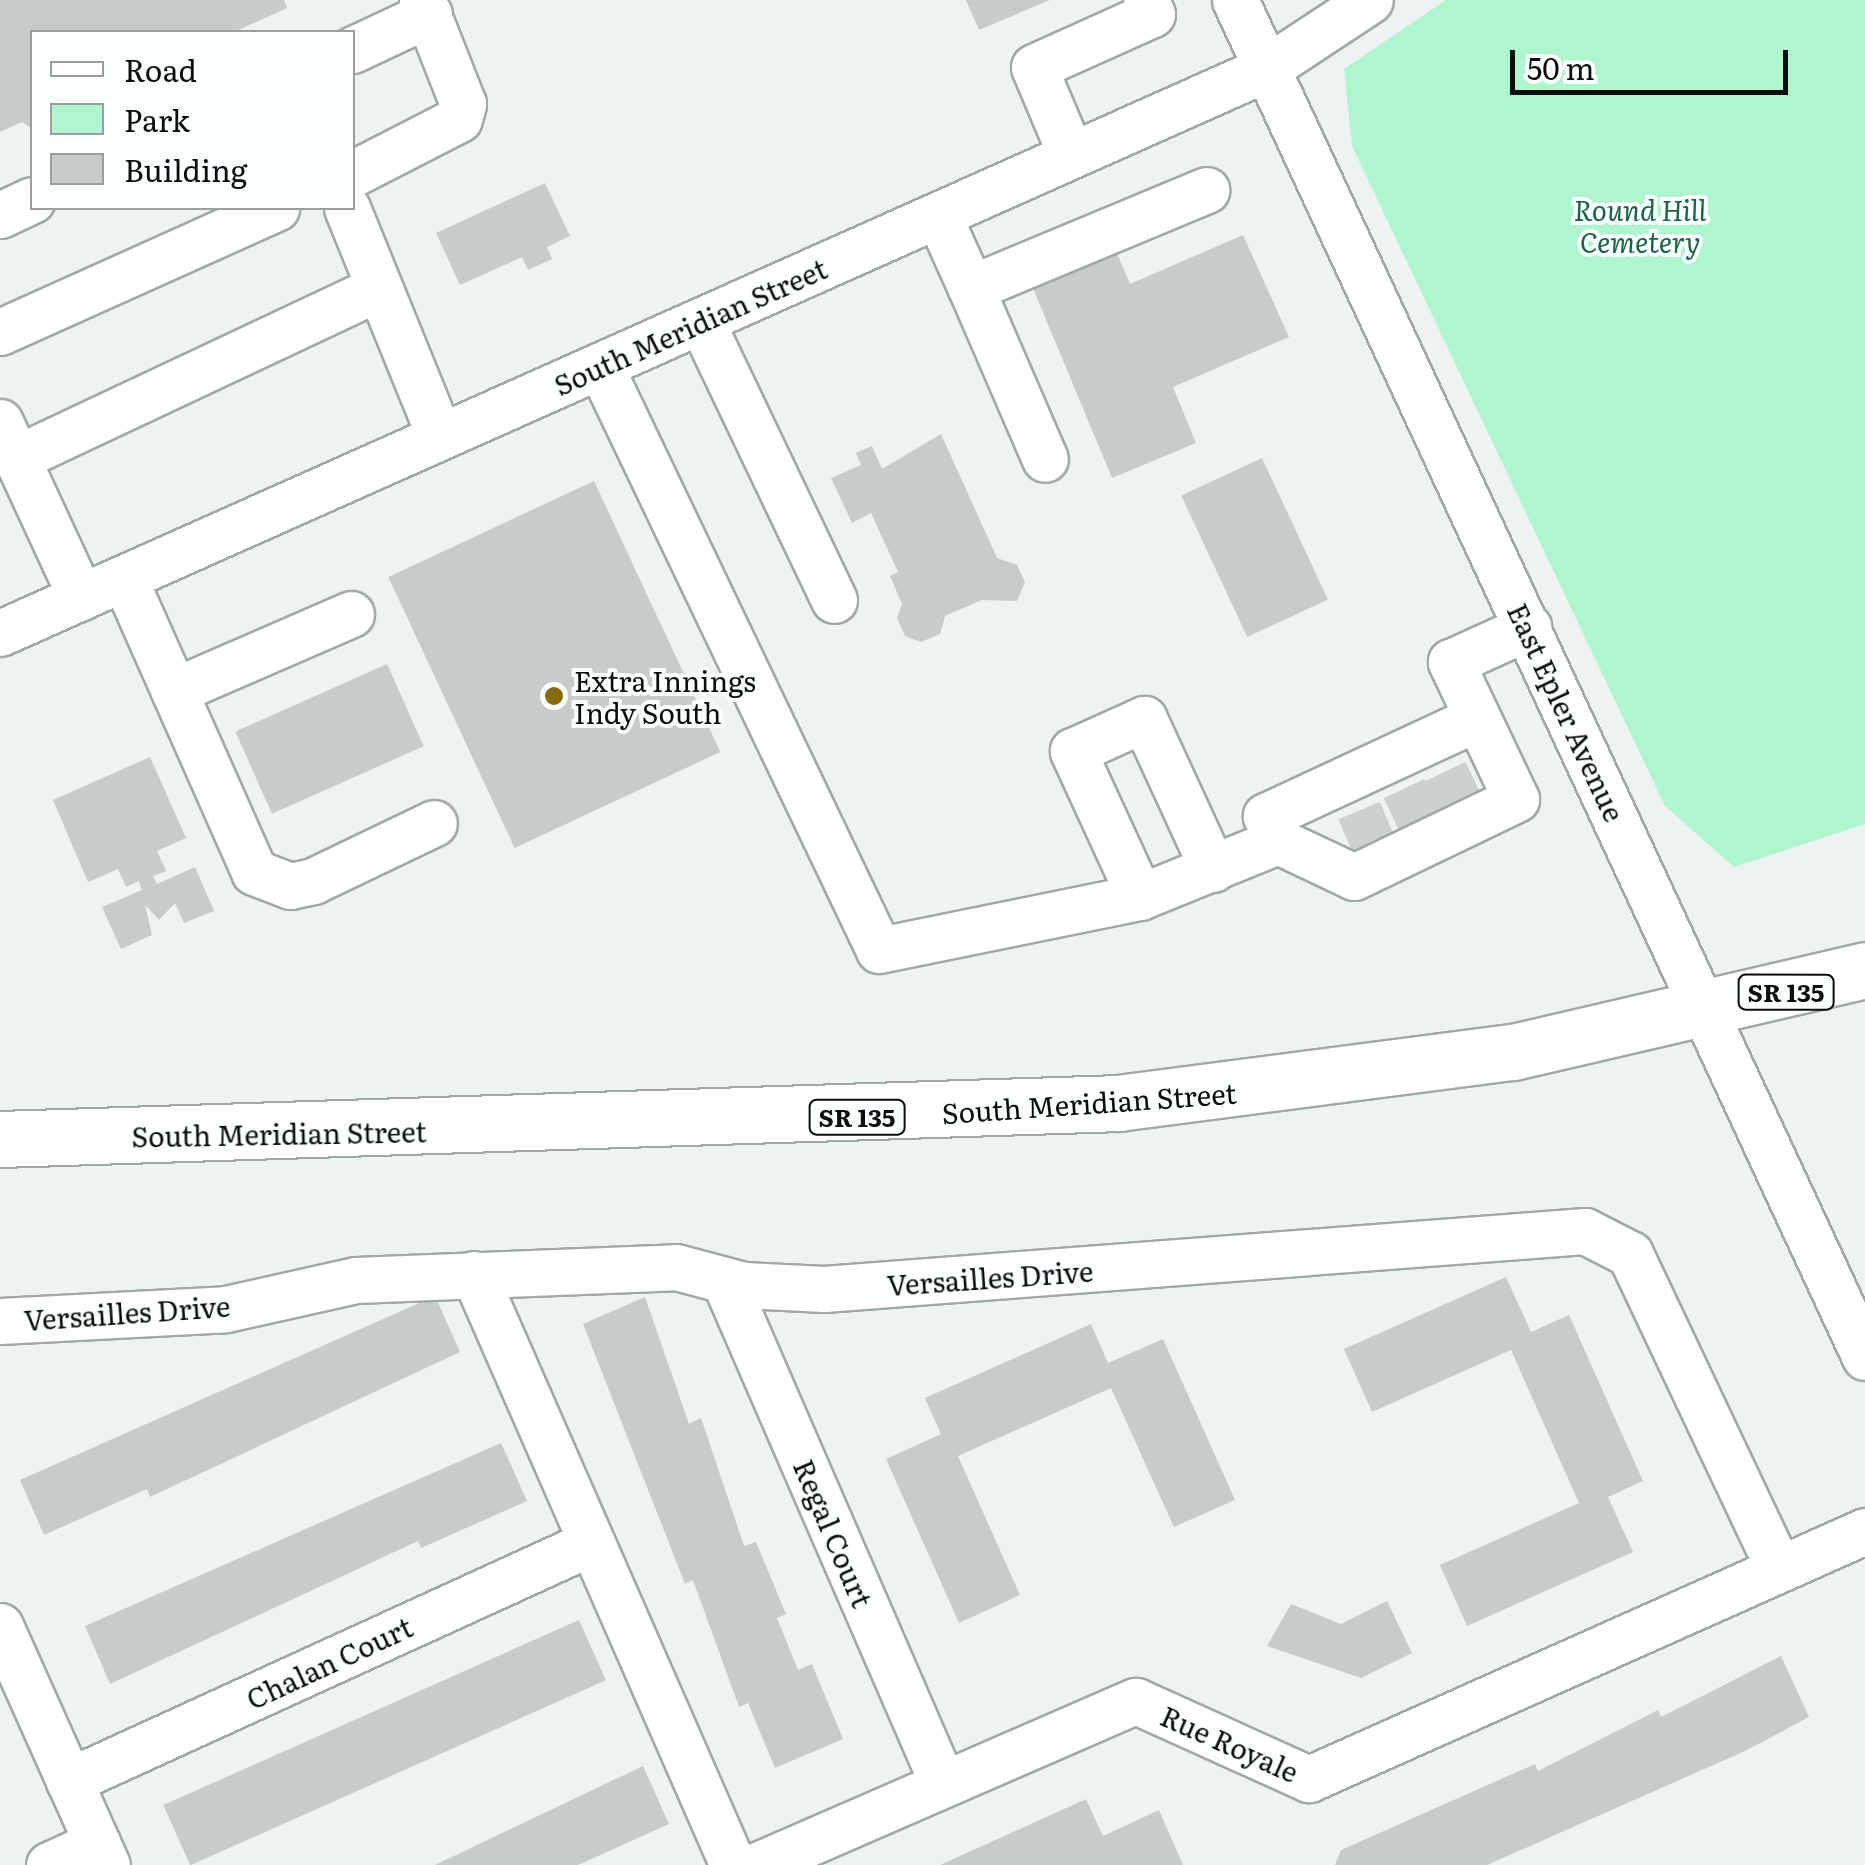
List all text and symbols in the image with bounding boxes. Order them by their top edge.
legend [30,30,355,210]
scale bar [1515,30,1792,92]
text: 50 m [1527,45,1595,89]
text: Road [124,47,197,91]
text: Park [124,97,190,141]
text: Building [124,147,248,191]
park label: Round Hill Cemetery [1574,192,1706,258]
street label: South Meridian Street [548,251,832,401]
street label: East Epler Avenue [1502,597,1632,827]
place label: Extra Innings Indy South [574,663,756,729]
marker: Extra Innings Indy South [543,685,565,707]
road number: SR 135 [1736,972,1836,1012]
street label: South Meridian Street [941,1075,1237,1129]
road number: SR 135 [807,1097,907,1137]
street label: South Meridian Street [131,1114,427,1152]
street label: Versailles Drive [886,1253,1094,1301]
street label: Versailles Drive [23,1288,231,1336]
street label: Regal Court [788,1454,880,1612]
street label: Chalan Court [241,1609,417,1715]
street label: Rue Royale [1156,1698,1304,1788]

